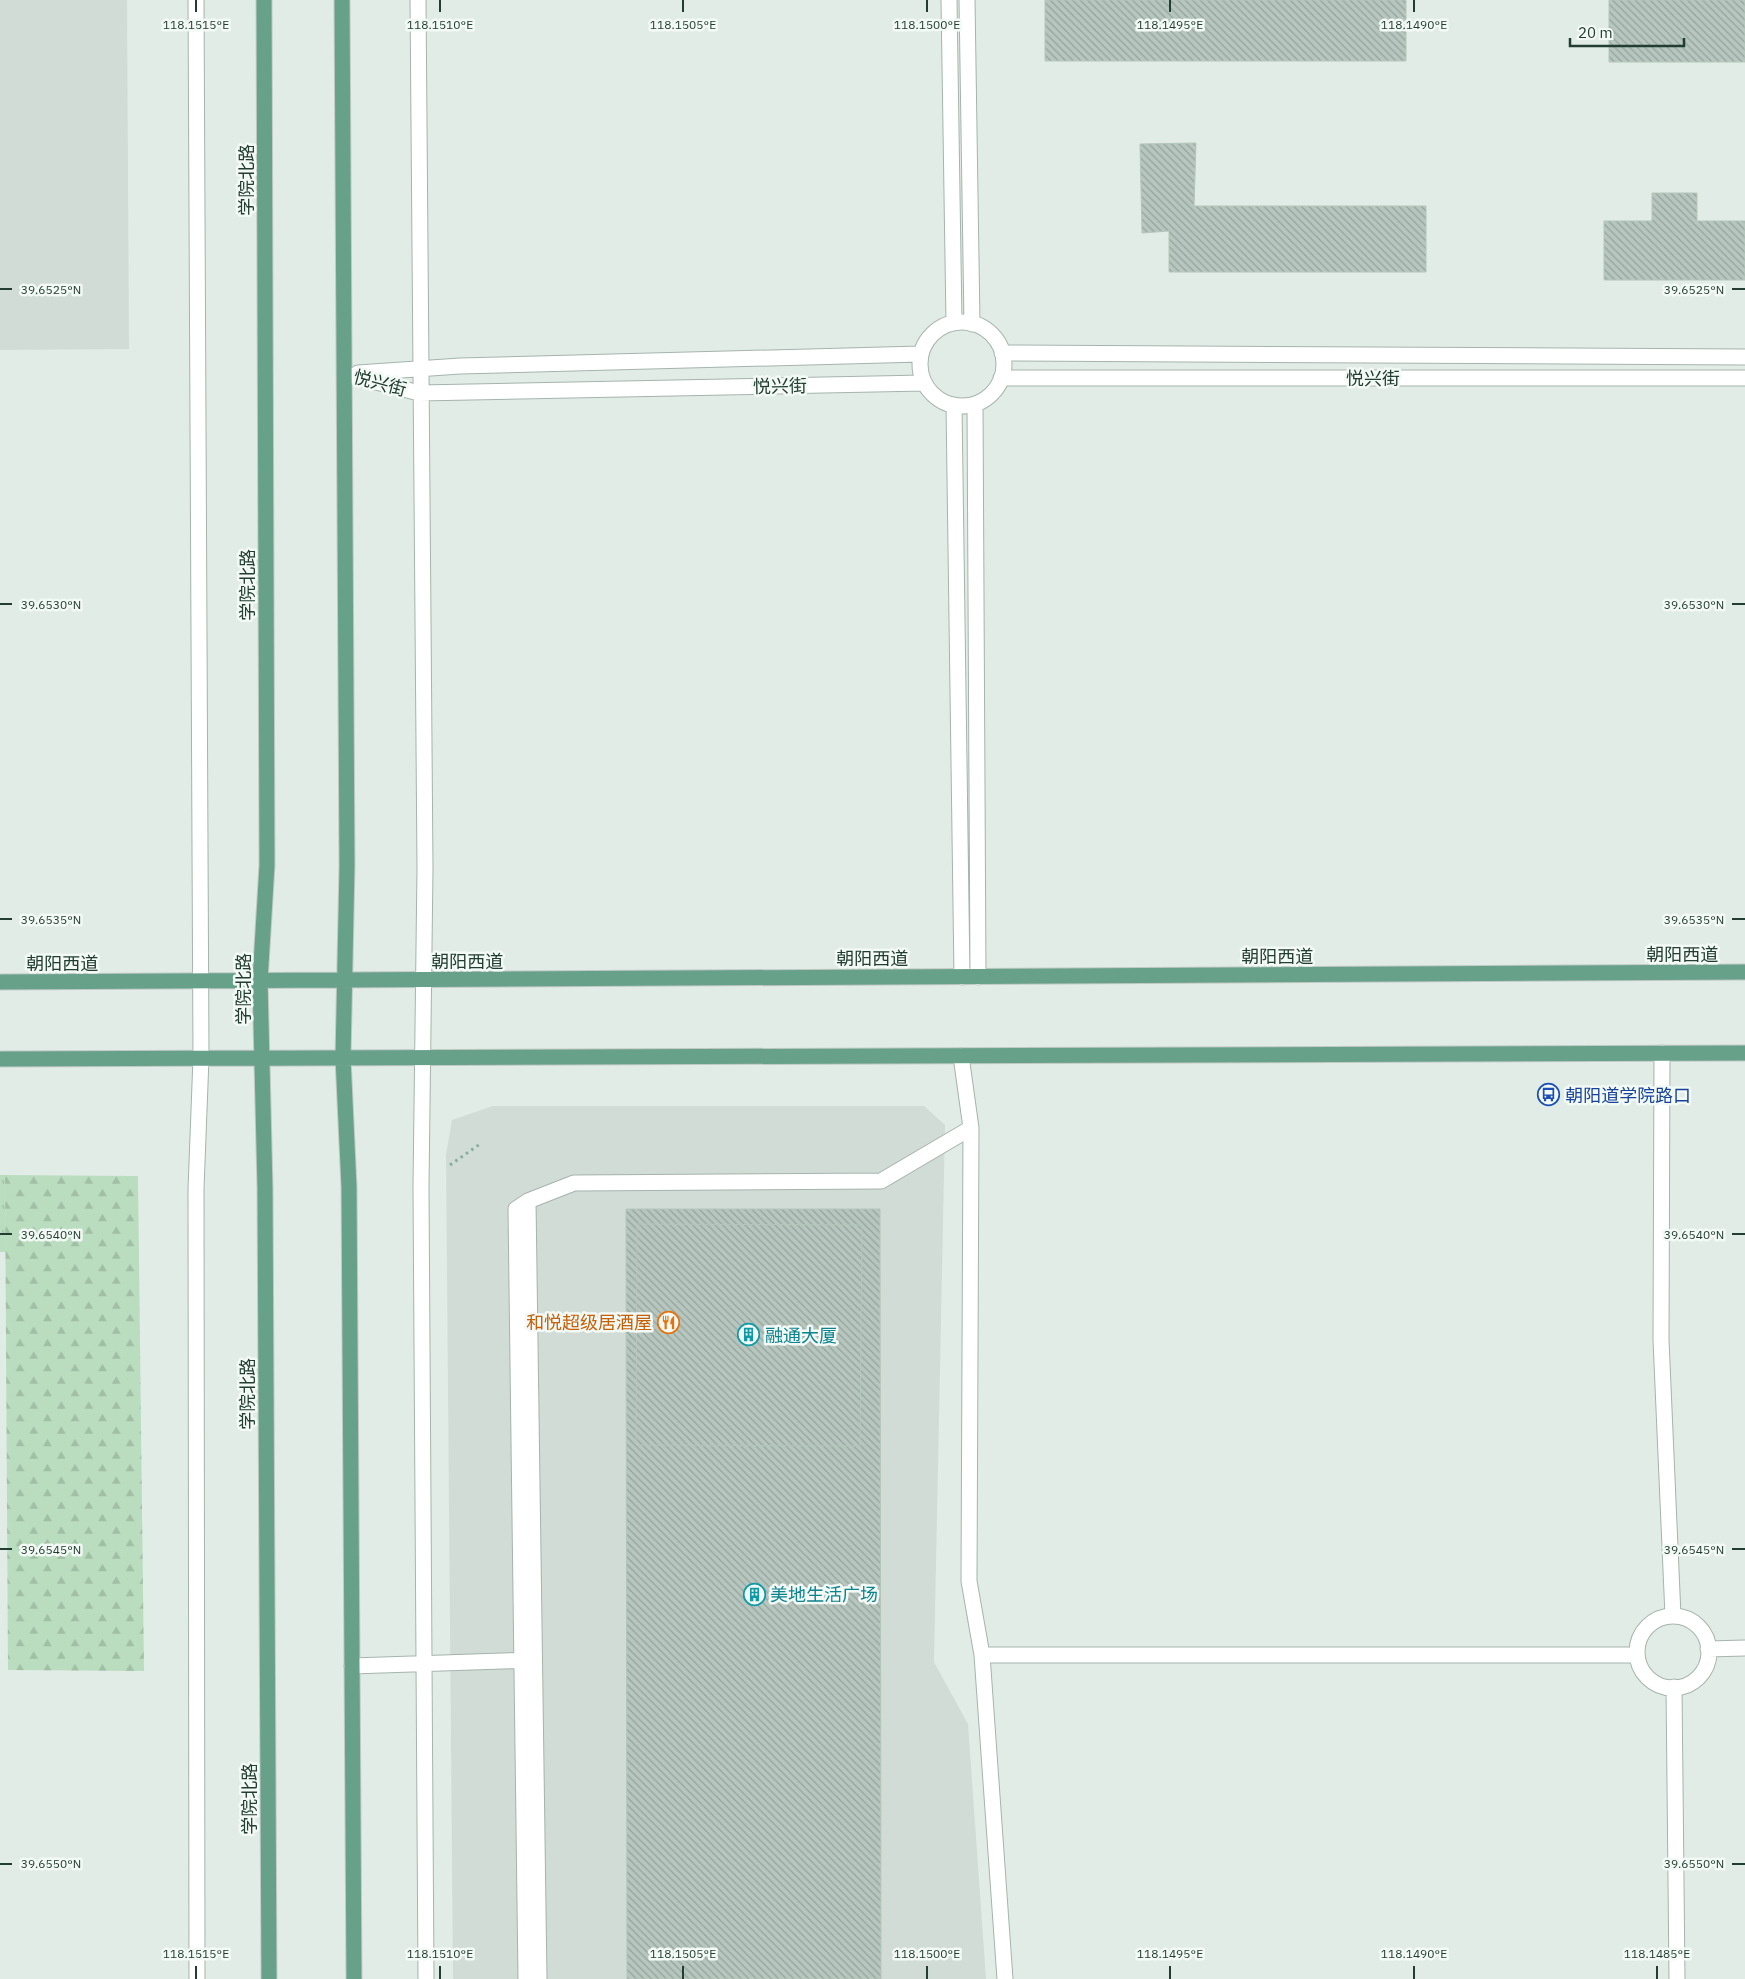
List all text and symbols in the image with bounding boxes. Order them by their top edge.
scale bar [1570,15,1684,47]
text: 118.1515°E [163,17,229,32]
text: 118.1510°E [407,17,473,32]
text: 118.1505°E [650,17,716,32]
text: 118.1500°E [894,17,960,32]
text: 118.1495°E [1137,17,1203,32]
text: 118.1490°E [1381,17,1447,32]
text: 20 m [1578,23,1613,42]
street label: 学院北路 [235,144,258,216]
text: 39.6525°N [21,282,81,297]
text: 39.6525°N [1664,282,1724,297]
street label: 悦兴街 [351,365,409,401]
street label: 悦兴街 [1346,367,1400,390]
street label: 悦兴街 [753,374,807,398]
street label: 学院北路 [236,549,259,621]
text: 39.6530°N [21,597,81,612]
text: 39.6530°N [1664,597,1724,612]
text: 39.6535°N [21,912,81,927]
text: 39.6535°N [1664,912,1724,927]
street label: 朝阳西道 [1646,943,1718,966]
street label: 朝阳西道 [1241,945,1313,968]
street label: 朝阳西道 [836,947,908,970]
street label: 朝阳西道 [431,950,503,973]
street label: 朝阳西道 [26,952,98,975]
street label: 学院北路 [232,953,255,1025]
bus stop icon: 朝阳道学院路口 [1537,1083,1561,1107]
place label: 朝阳道学院路口 [1565,1084,1691,1107]
text: 39.6540°N [21,1227,81,1242]
text: 39.6540°N [1664,1227,1724,1242]
restaurant icon: 和悦超级居酒屋 [656,1310,680,1334]
place label: 和悦超级居酒屋 [526,1311,652,1334]
building icon: 融通大厦 [737,1323,761,1347]
place label: 融通大厦 [765,1324,837,1347]
street label: 学院北路 [236,1358,259,1430]
text: 39.6545°N [21,1542,81,1557]
text: 39.6545°N [1664,1542,1724,1557]
building icon: 美地生活广场 [742,1582,766,1606]
place label: 美地生活广场 [770,1583,878,1606]
street label: 学院北路 [238,1763,261,1835]
text: 39.6550°N [21,1856,81,1871]
text: 39.6550°N [1664,1856,1724,1871]
text: 118.1515°E [163,1946,229,1961]
text: 118.1510°E [407,1946,473,1961]
text: 118.1505°E [650,1946,716,1961]
text: 118.1500°E [894,1946,960,1961]
text: 118.1495°E [1137,1946,1203,1961]
text: 118.1490°E [1381,1946,1447,1961]
text: 118.1485°E [1624,1946,1690,1961]

